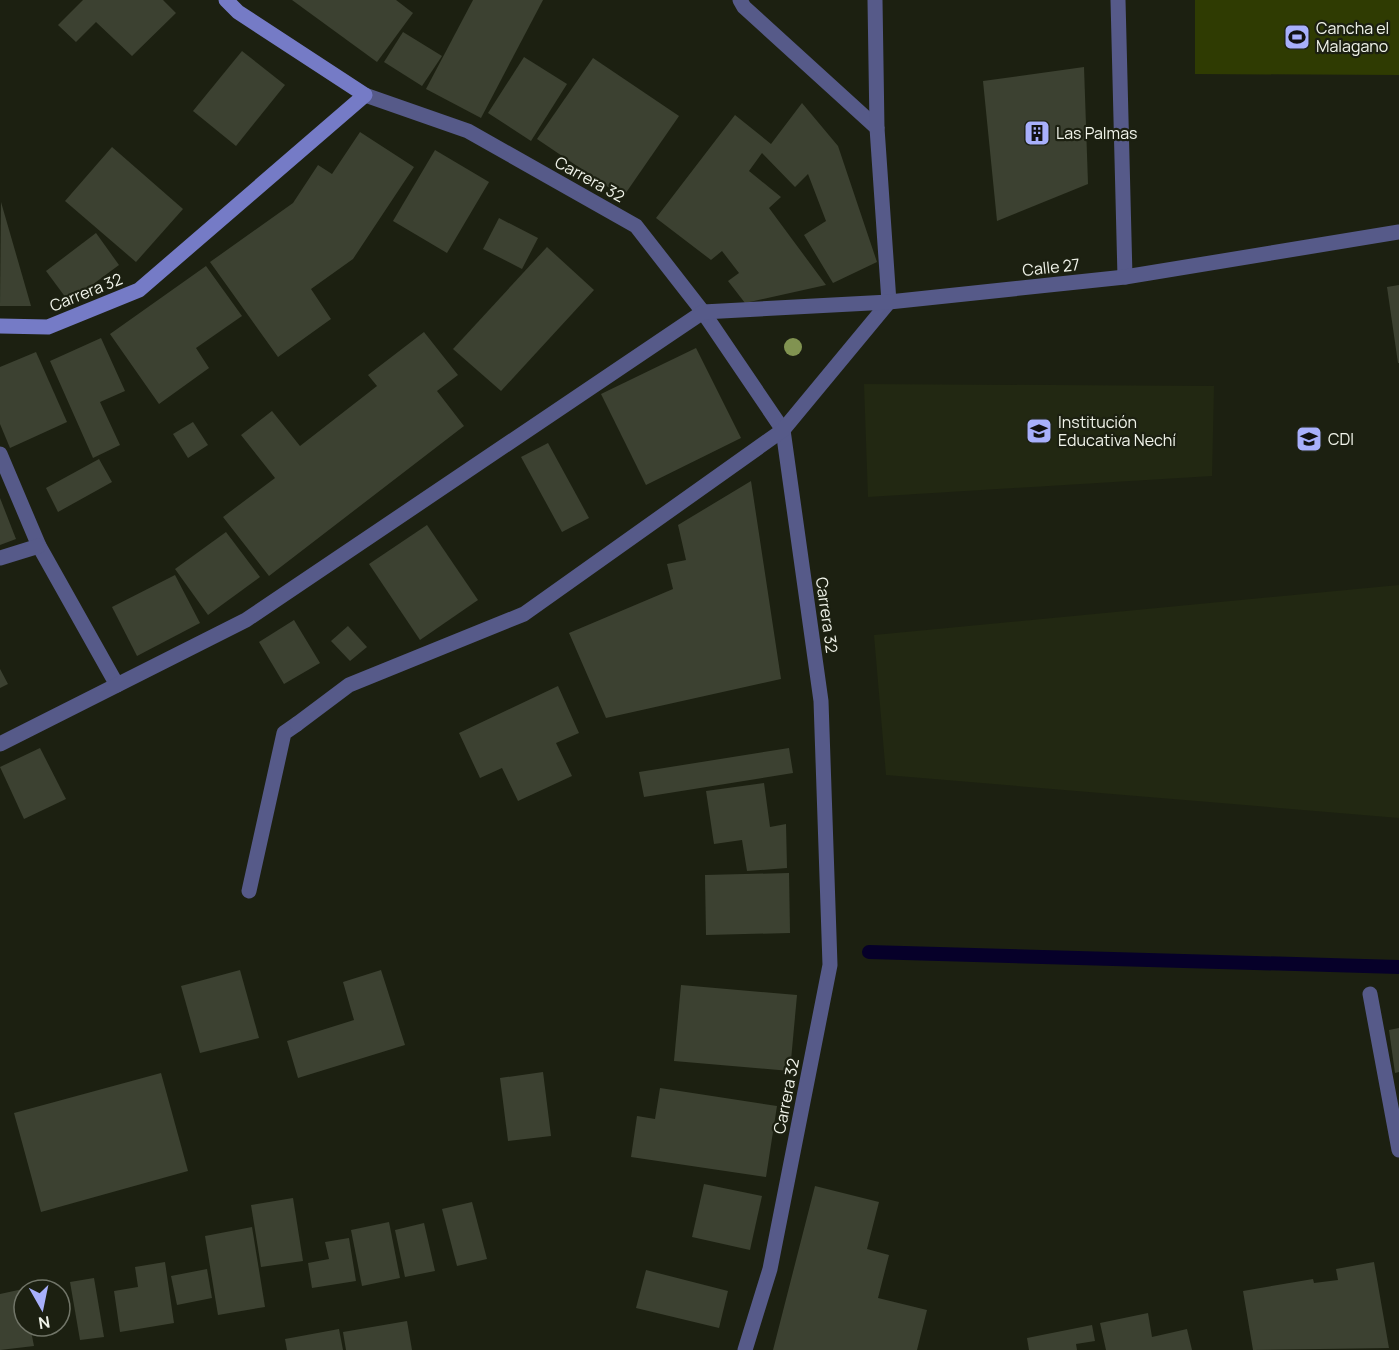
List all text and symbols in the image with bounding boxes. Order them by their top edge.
place label: Cancha el Malagano [1316,17,1389,57]
sports icon: Cancha el Malagano [1282,22,1312,52]
building icon: Las Palmas [1022,118,1052,148]
place label: Las Palmas [1056,122,1137,144]
street label: Carrera 32 [551,151,629,207]
street label: Calle 27 [1021,253,1081,281]
street label: Carrera 32 [46,267,126,317]
place label: Institución Educativa Nechí [1058,411,1176,451]
school or university icon: Institución Educativa Nechí [1024,416,1054,446]
school or university icon: CDI [1294,424,1324,454]
place label: CDI [1328,428,1354,450]
street label: Carrera 32 [811,576,843,654]
street label: Carrera 32 [768,1056,804,1136]
north arrow [12,1278,72,1338]
text: N [37,1311,52,1335]

